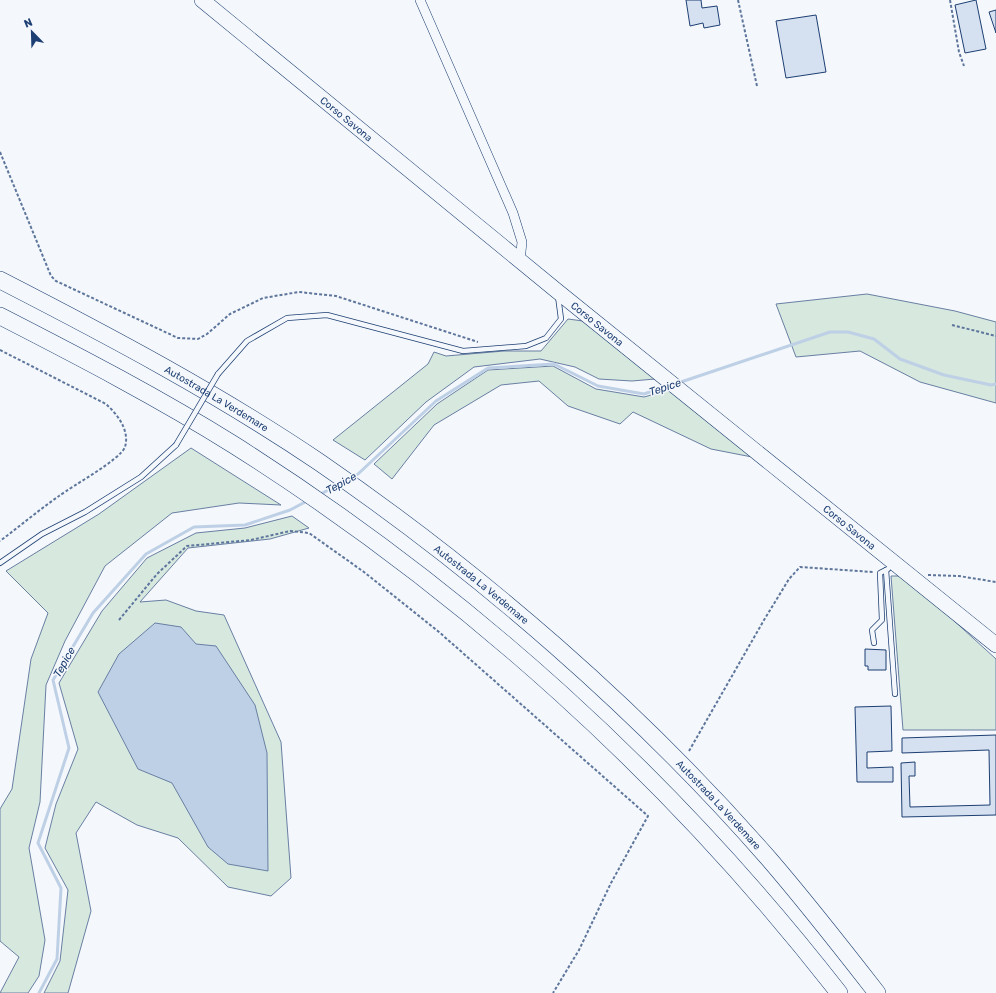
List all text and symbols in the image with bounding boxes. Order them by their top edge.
north arrow [12,12,52,52]
text: N [22,16,35,31]
street label: Corso Savona [317,94,375,144]
street label: Corso Savona [568,300,625,349]
street label: Autostrada La Verdemare [162,364,271,435]
water label: Tepice [647,376,683,399]
water label: Tepice [324,470,359,497]
street label: Corso Savona [820,503,878,553]
street label: Autostrada La Verdemare [431,543,531,627]
water label: Tepice [51,645,78,680]
street label: Autostrada La Verdemare [673,758,763,853]

